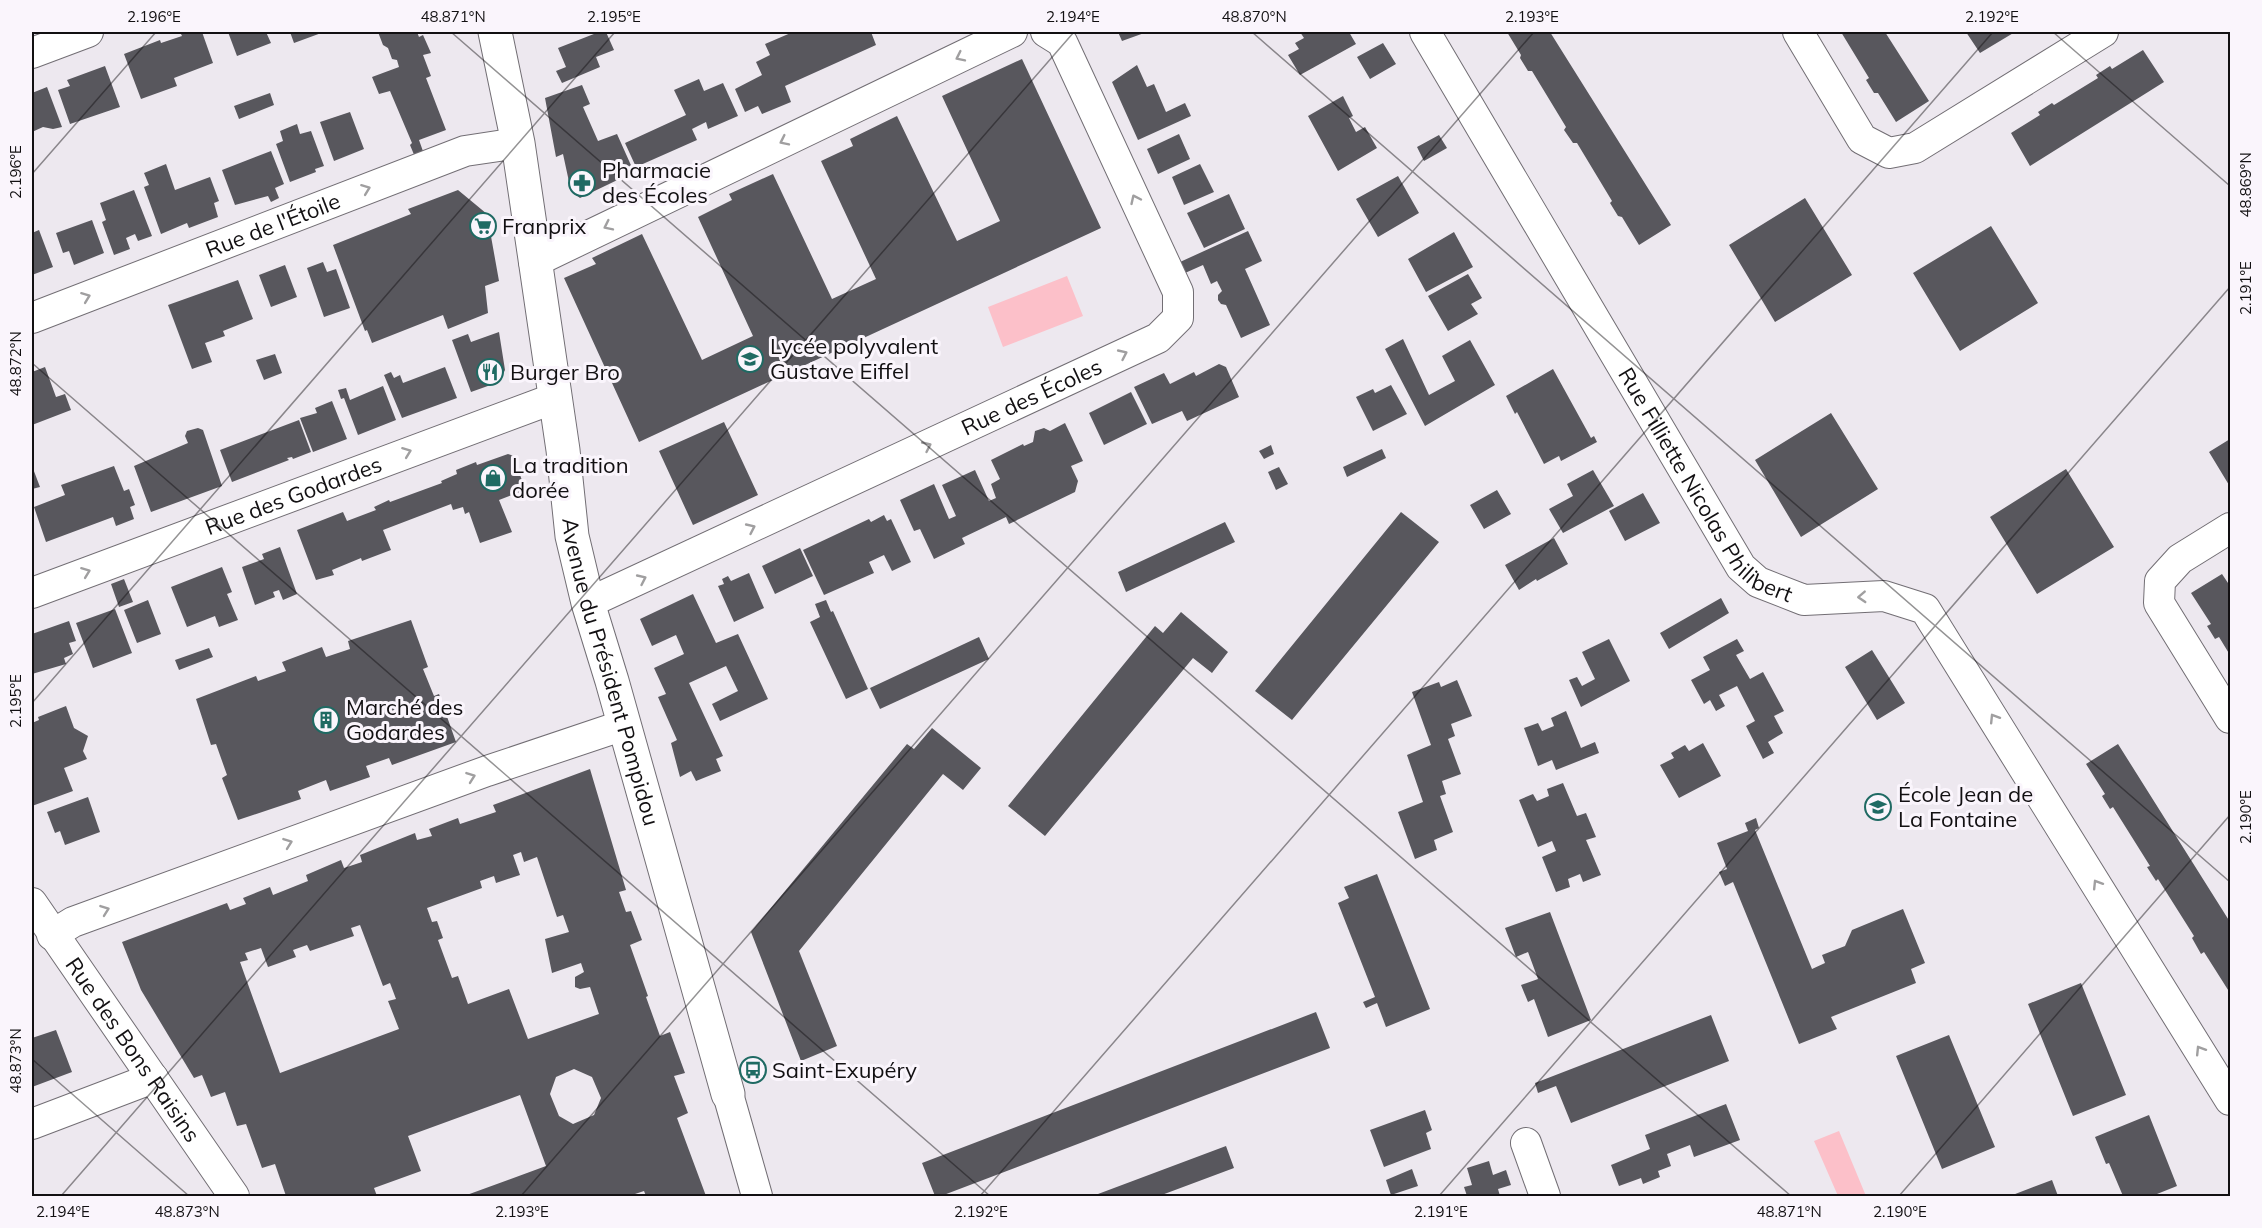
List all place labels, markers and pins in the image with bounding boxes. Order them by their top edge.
place label: Pharmacie des Écoles [602,156,711,209]
pharmacy icon: Pharmacie des Écoles [567,168,597,198]
supermarket icon: Franprix [468,211,498,241]
place label: Franprix [502,212,587,240]
place label: Lycée polyvalent Gustave Eiffel [770,332,939,385]
school or university icon: Lycée polyvalent Gustave Eiffel [735,344,765,374]
restaurant icon: Burger Bro [475,357,505,387]
place label: Burger Bro [510,358,620,386]
place label: La tradition dorée [512,451,629,504]
shop icon: La tradition dorée [478,463,508,493]
place label: Marché des Godardes [346,693,464,746]
building icon: Marché des Godardes [311,705,341,735]
place label: École Jean de La Fontaine [1898,780,2033,833]
school or university icon: École Jean de La Fontaine [1863,792,1893,822]
bus stop icon: Saint-Exupéry [738,1055,768,1085]
place label: Saint-Exupéry [772,1056,917,1084]

